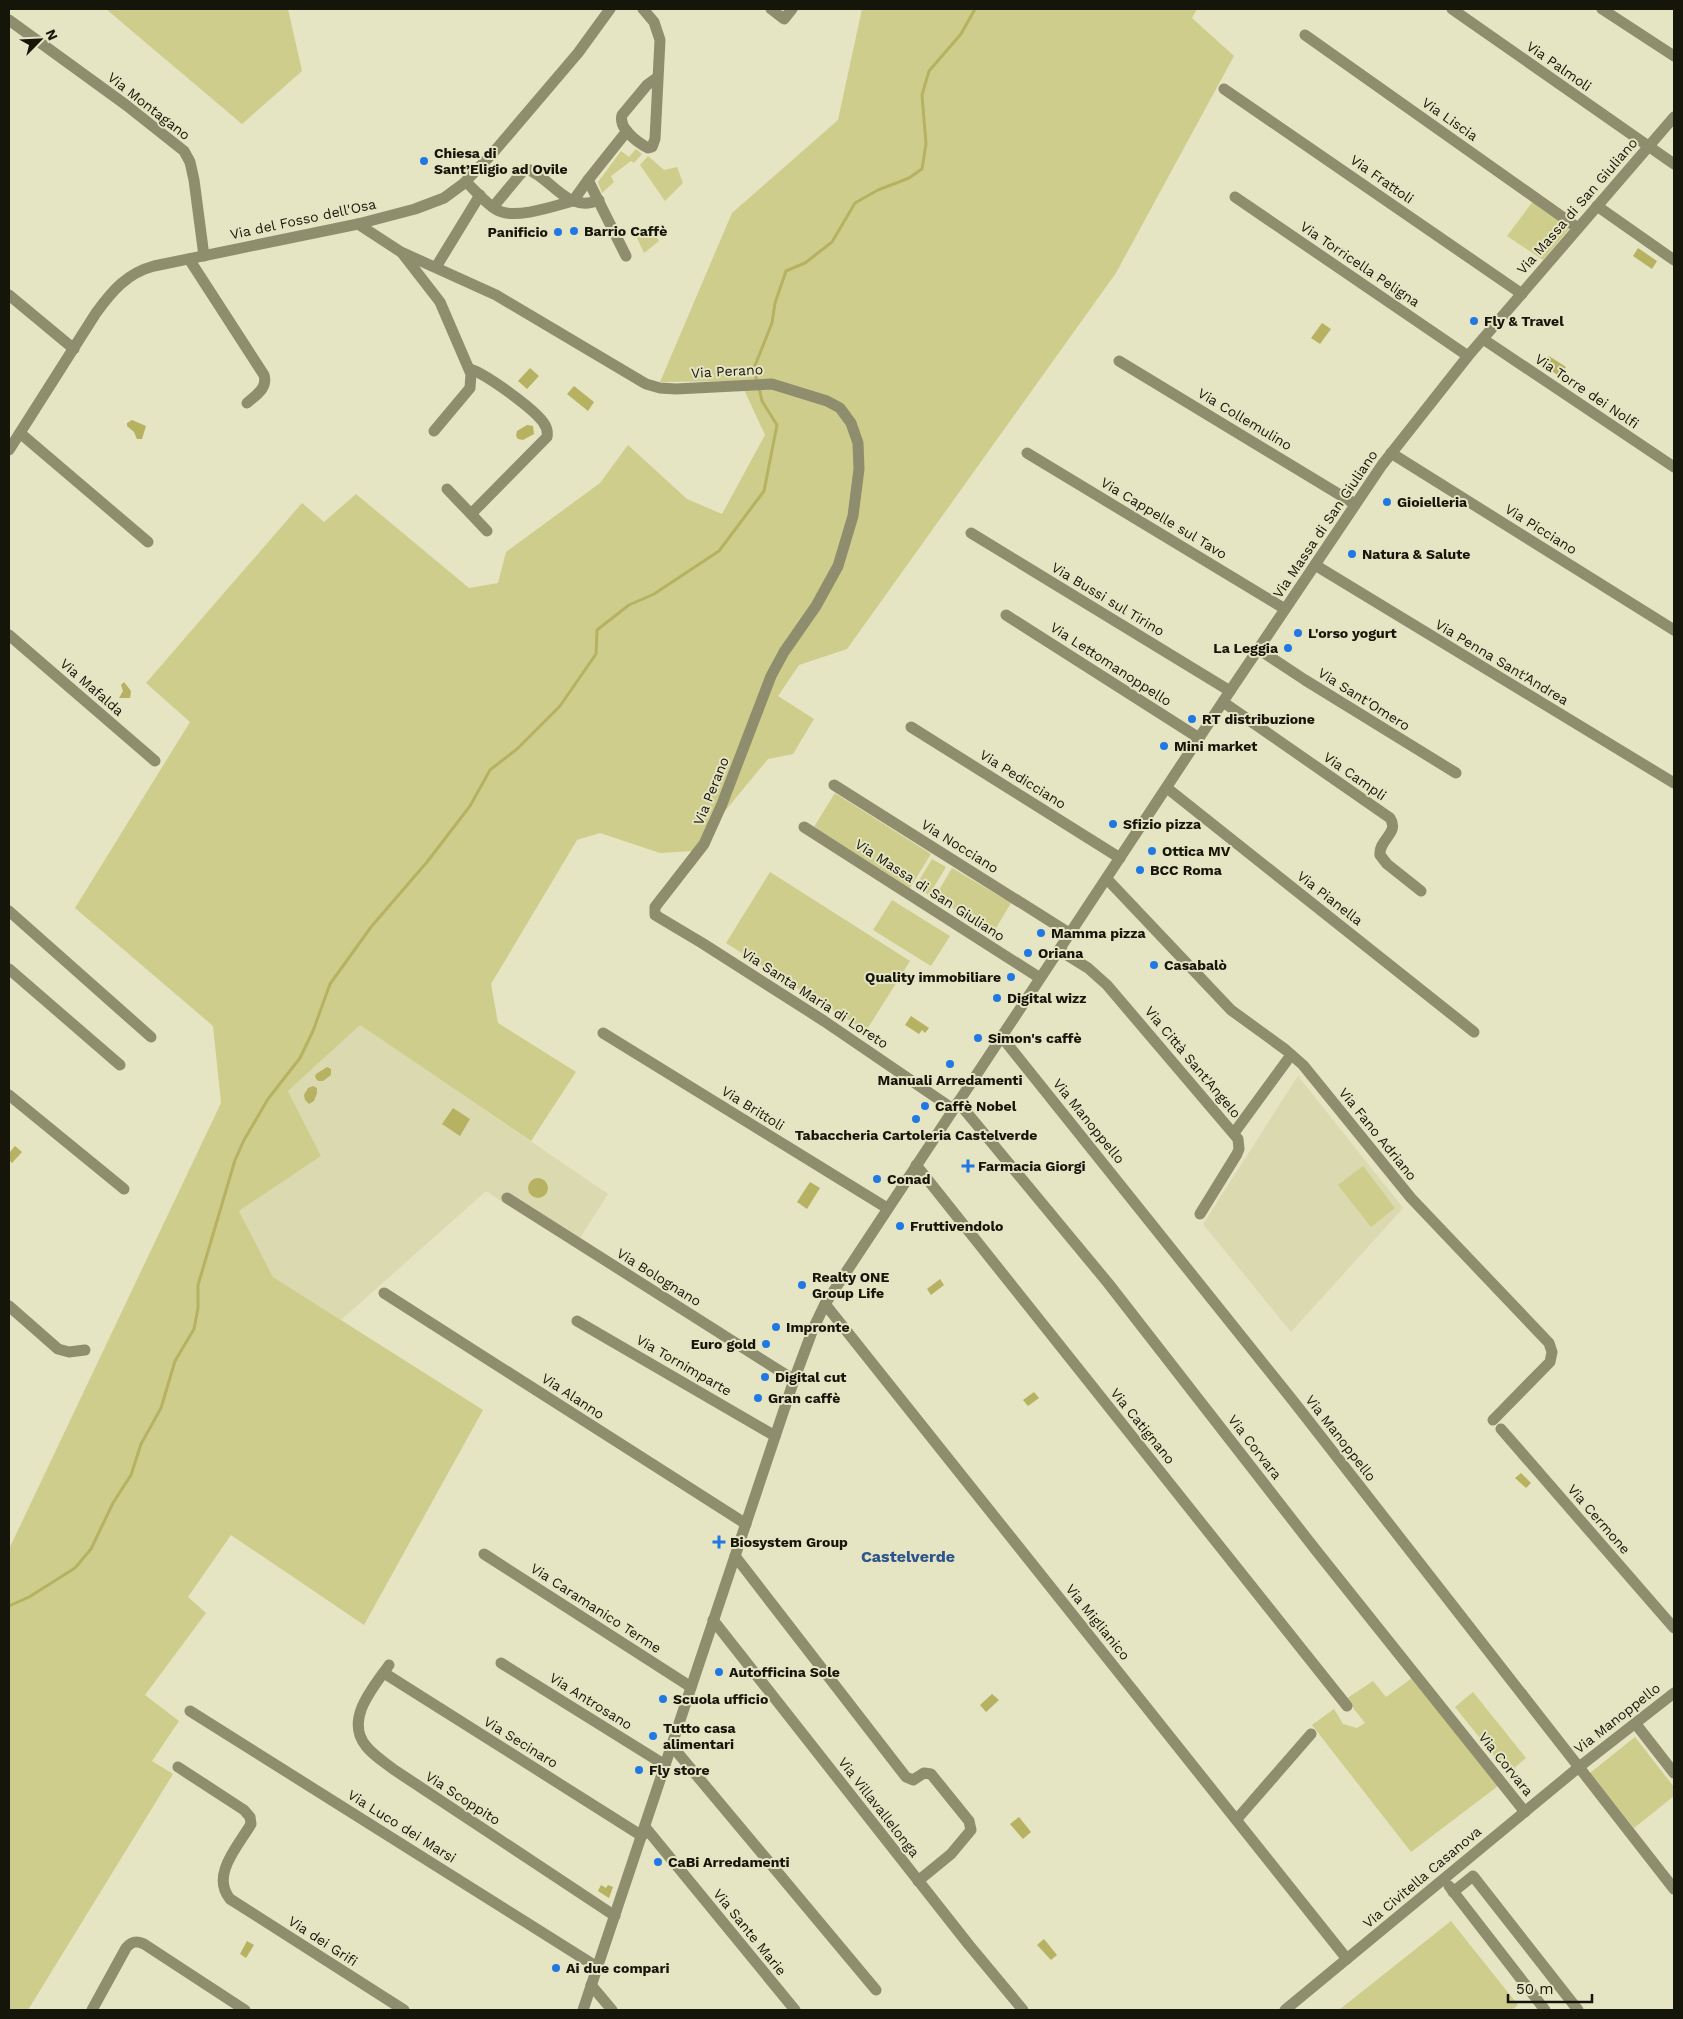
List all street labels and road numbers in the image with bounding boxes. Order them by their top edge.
street label: Via Palmoli [1523,38,1595,94]
street label: Via Montagano [105,69,193,143]
street label: Via Liscia [1419,94,1481,144]
street label: Via Massa di San Giuliano [1514,135,1640,277]
street label: Via Frattoli [1347,151,1417,207]
street label: Via del Fosso dell'Osa [229,196,378,242]
street label: Via Torricella Peligna [1297,218,1423,310]
street label: Via Torre dei Nolfi [1532,350,1642,432]
street label: Via Perano [691,361,763,381]
street label: Via Collemulino [1195,385,1295,453]
street label: Via Massa di San Giuliano [1269,447,1381,601]
street label: Via Cappelle sul Tavo [1098,474,1230,562]
street label: Via Picciano [1502,501,1580,557]
street label: Via Bussi sul Tirino [1049,559,1167,639]
street label: Via Penna Sant'Andrea [1432,616,1572,708]
street label: Via Lettomanoppello [1047,619,1175,709]
street label: Via Mafalda [57,655,127,719]
street label: Via Sant'Omero [1315,664,1413,734]
street label: Via Pedicciano [977,746,1069,812]
street label: Via Campli [1321,749,1389,803]
street label: Via Perano [690,755,732,827]
street label: Via Nocciano [918,816,1002,876]
street label: Via Massa di San Giuliano [852,836,1008,944]
street label: Via Pianella [1294,867,1366,929]
street label: Via Santa Maria di Loreto [739,945,891,1051]
street label: Via Città Sant'Angelo [1142,1003,1244,1121]
street label: Via Manoppello [1050,1075,1128,1167]
street label: Via Brittoli [719,1082,787,1134]
street label: Via Fano Adriano [1336,1084,1420,1184]
street label: Via Bolognano [614,1245,704,1309]
street label: Via Tornimparte [633,1331,735,1399]
street label: Via Alanno [539,1370,607,1422]
street label: Via Catignano [1107,1385,1179,1467]
street label: Via Manoppello [1302,1392,1380,1484]
street label: Via Corvara [1225,1412,1285,1482]
street label: Via Cermone [1564,1481,1634,1557]
street label: Via Caramanico Terme [528,1560,664,1656]
street label: Via Miglianico [1063,1581,1133,1663]
street label: Via Antrosano [547,1669,635,1733]
street label: Via Manoppello [1571,1679,1663,1757]
street label: Via Secinaro [481,1713,561,1771]
street label: Via Corvara [1475,1729,1537,1799]
street label: Via Villavallelonga [835,1754,923,1860]
street label: Via Scoppito [423,1768,503,1828]
street label: Via Luco dei Marsi [345,1786,459,1866]
street label: Via Civitella Casanova [1360,1823,1484,1931]
street label: Via Sante Marie [710,1886,790,1978]
street label: Via dei Grifi [285,1913,361,1969]

